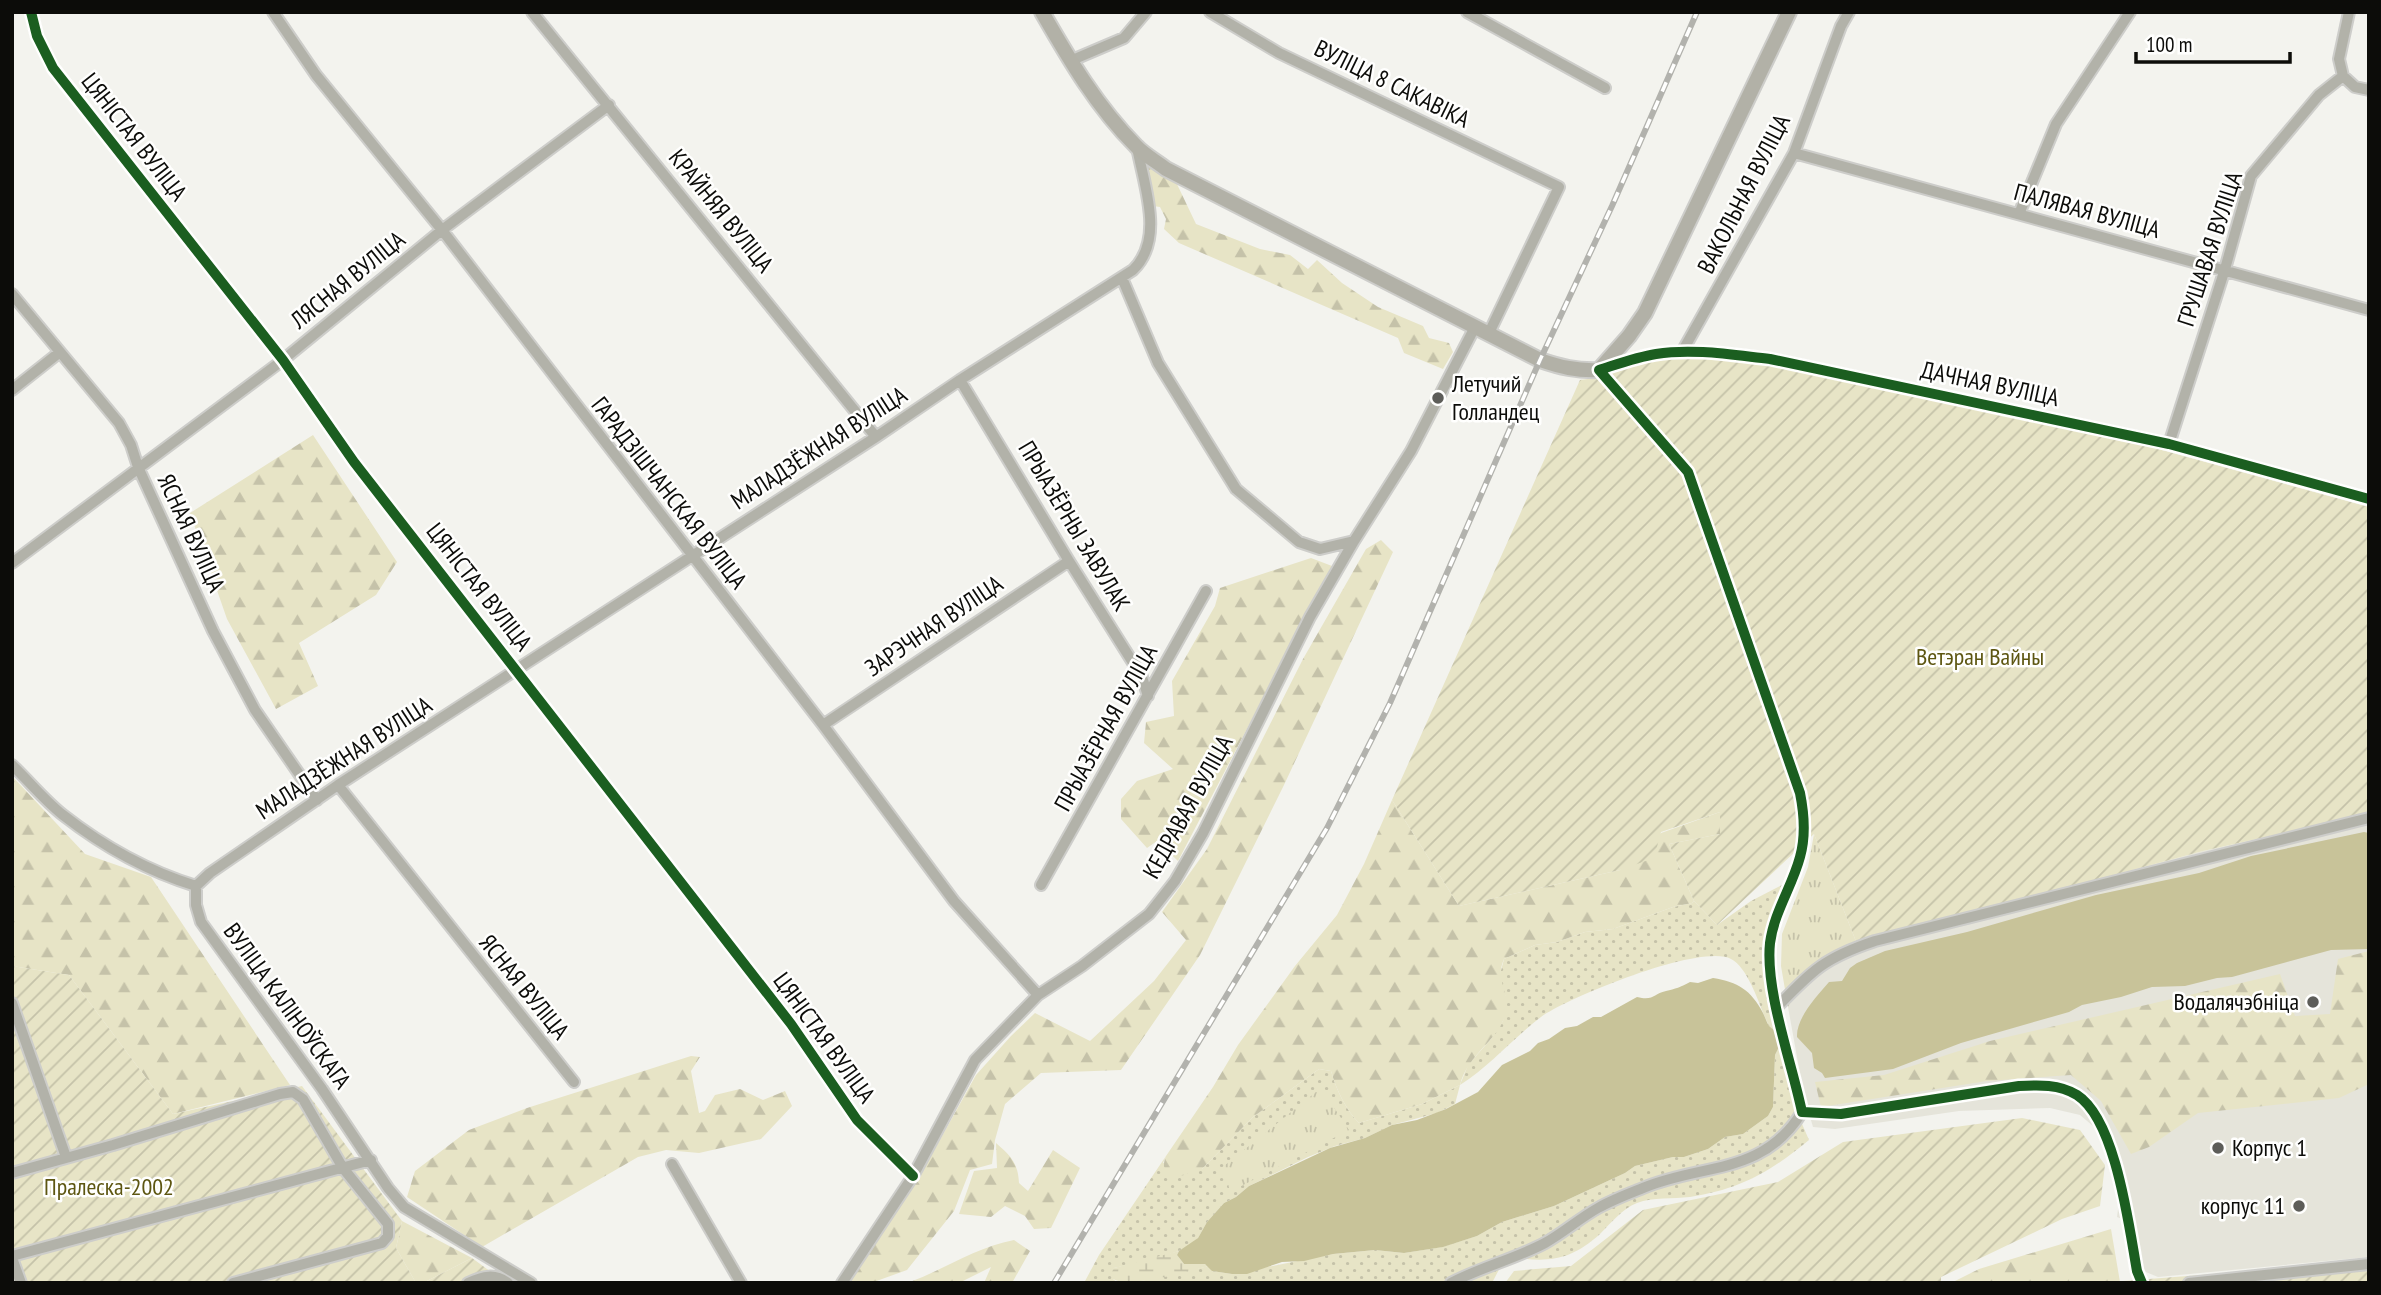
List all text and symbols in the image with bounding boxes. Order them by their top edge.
scale bar [2136,21,2290,65]
text: 100 m [2146,31,2192,58]
street label: ВУЛІЦА 8 САКАВІКА [1309,33,1476,135]
street label: ЦЯНІСТАЯ ВУЛІЦА [75,66,194,207]
street label: ВАКОЛЬНАЯ ВУЛІЦА [1690,108,1797,279]
street label: КРАЙНЯЯ ВУЛІЦА [662,143,781,279]
street label: ГРУШАВАЯ ВУЛІЦА [2170,167,2249,330]
street label: ПАЛЯВАЯ ВУЛІЦА [2011,176,2164,245]
street label: ЛЯСНАЯ ВУЛІЦА [283,224,412,336]
street label: ДАЧНАЯ ВУЛІЦА [1918,354,2063,413]
place label: Летучий Голландец [1451,368,1540,427]
street label: МАЛАДЗЁЖНАЯ ВУЛІЦА [725,379,913,516]
street label: ГАРАДЗІШЧАНСКАЯ ВУЛІЦА [585,390,754,595]
marker: Летучий Голландец [1430,390,1446,406]
street label: ПРЫАЗЁРНЫ ЗАВУЛАК [1011,435,1138,617]
street label: ЯСНАЯ ВУЛІЦА [151,469,233,597]
street label: ЦЯНІСТАЯ ВУЛІЦА [420,516,539,657]
street label: ЗАРЭЧНАЯ ВУЛІЦА [859,568,1009,683]
street label: ПРЫАЗЁРНАЯ ВУЛІЦА [1047,638,1164,816]
park label: Ветэран Вайны [1916,641,2044,672]
street label: МАЛАДЗЁЖНАЯ ВУЛІЦА [250,689,438,826]
street label: КЕДРАВАЯ ВУЛІЦА [1135,729,1240,884]
street label: ВУЛІЦА КАЛІНОЎСКАГА [217,917,358,1095]
street label: ЯСНАЯ ВУЛІЦА [473,928,577,1046]
street label: ЦЯНІСТАЯ ВУЛІЦА [767,966,883,1110]
place label: Водалячэбніца [2174,986,2299,1017]
marker: Водалячэбніца [2305,994,2321,1010]
place label: Корпус 1 [2232,1132,2307,1163]
marker: Корпус 1 [2210,1140,2226,1156]
park label: Пралеска-2002 [44,1171,174,1202]
place label: корпус 11 [2201,1190,2285,1221]
marker: корпус 11 [2291,1198,2307,1214]

